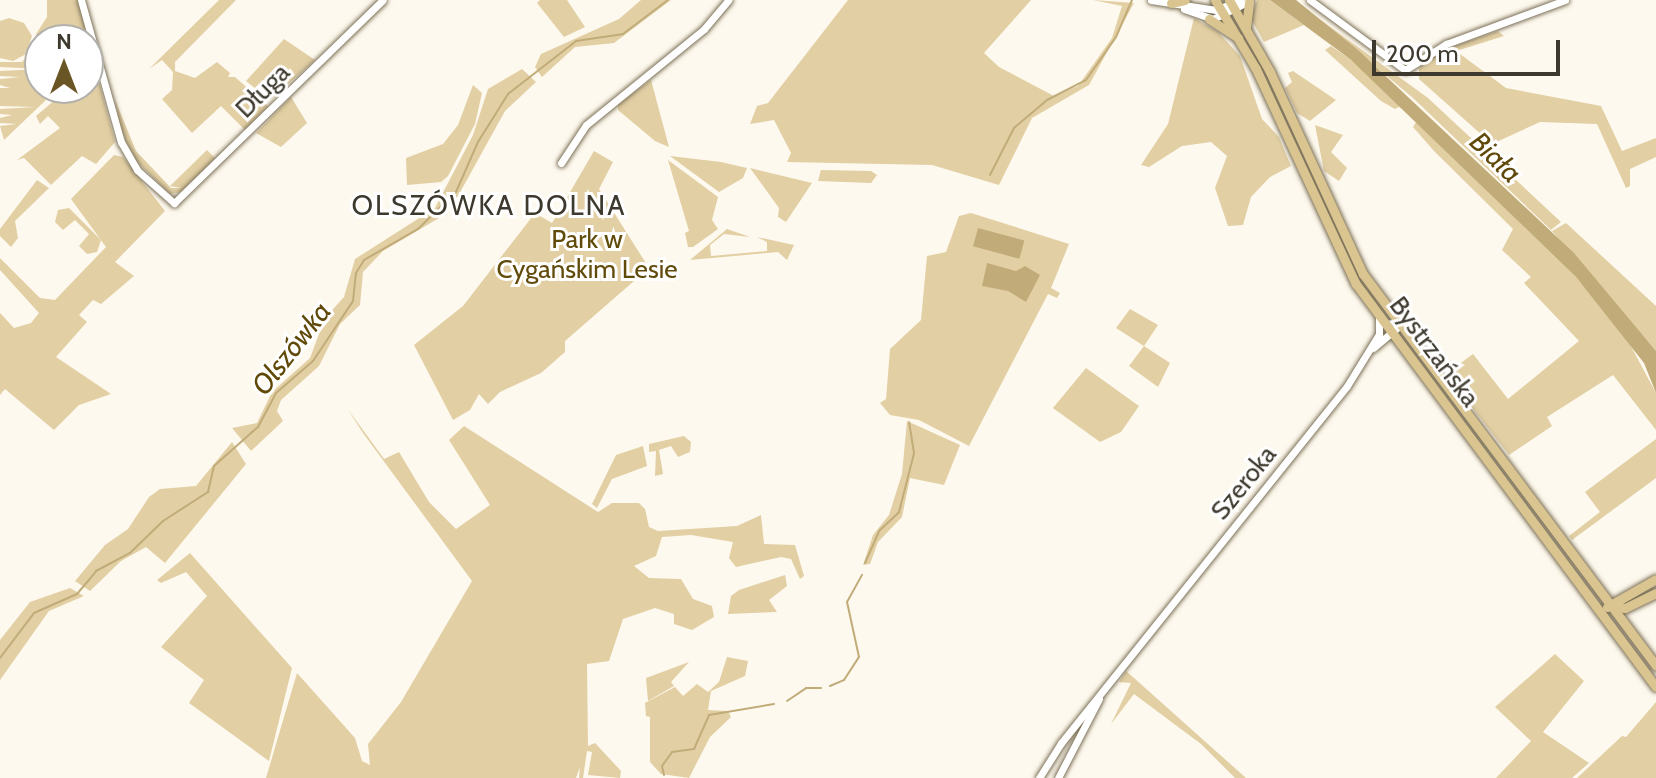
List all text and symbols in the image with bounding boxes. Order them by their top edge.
north arrow [24,24,104,104]
scale bar [1376,24,1564,74]
text: N [56,28,72,55]
text: 200 m [1386,39,1459,68]
street label: Długa [229,57,297,125]
water label: Biała [1463,125,1529,189]
district label: OLSZÓWKA DOLNA [352,188,626,222]
park label: Park w Cygańskim Lesie [496,224,678,286]
street label: Bystrzańska [1382,291,1486,413]
water label: Olszówka [244,295,338,401]
street label: Szeroka [1205,440,1283,526]

